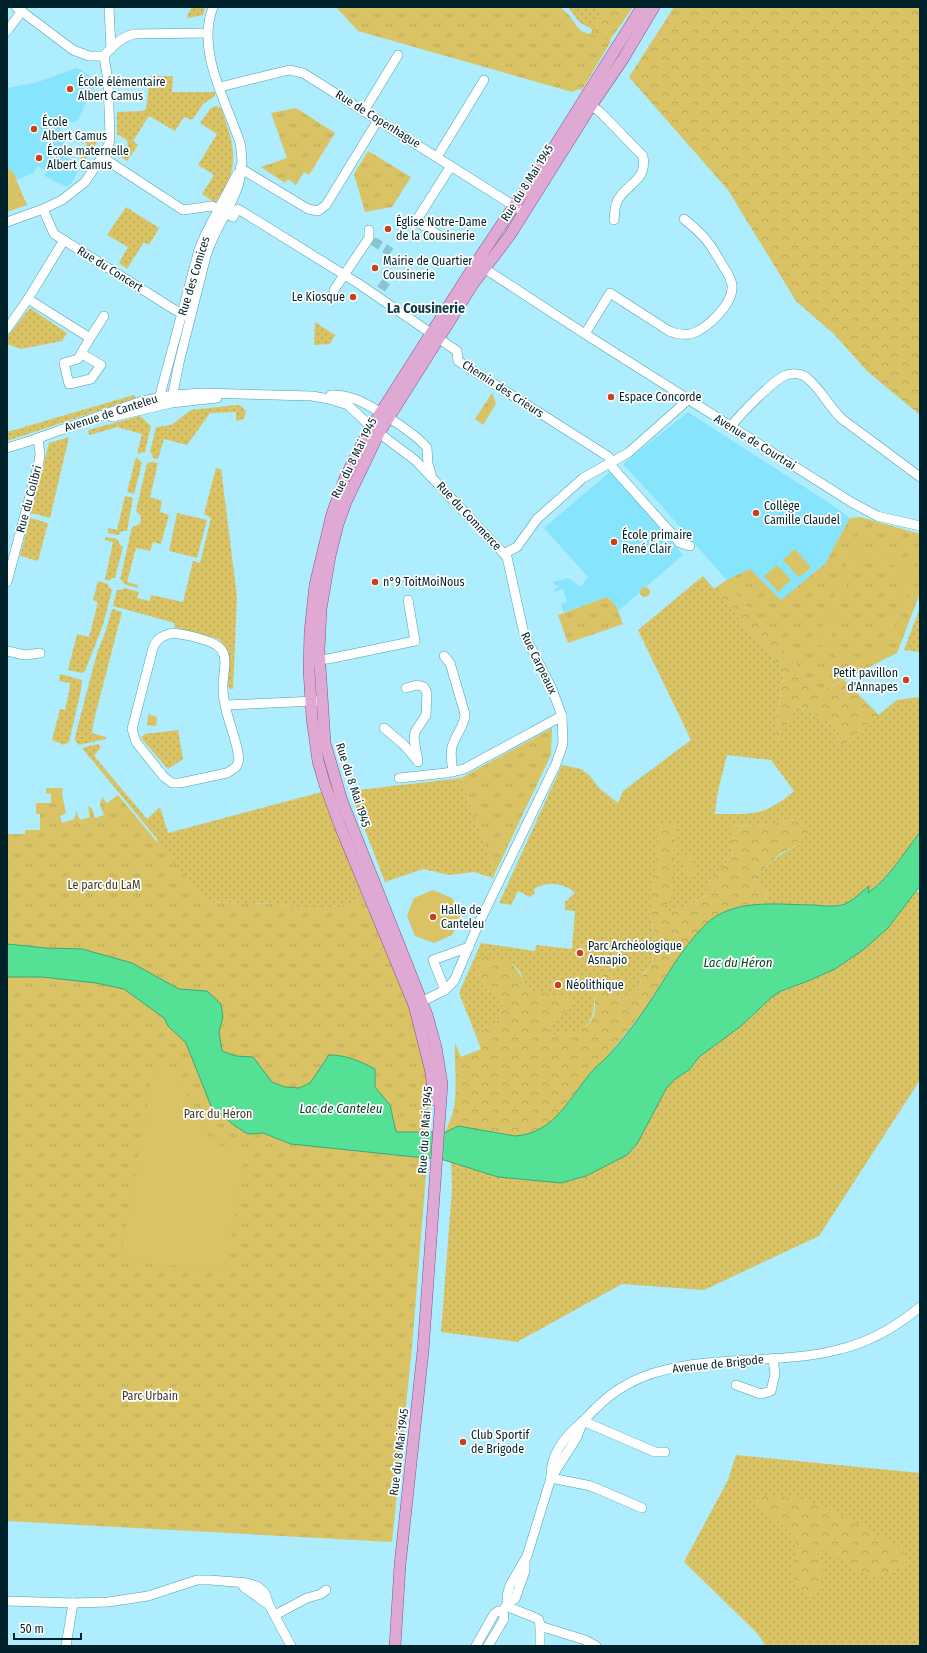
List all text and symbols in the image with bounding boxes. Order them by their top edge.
place label: École élémentaire Albert Camus [78,74,166,103]
marker: École élémentaire Albert Camus [65,84,75,94]
street label: Rue de Copenhague [333,87,423,151]
place label: École Albert Camus [42,114,107,143]
marker: École Albert Camus [29,124,39,134]
street label: Rue du 8 Mai 1945 [498,142,556,224]
place label: École maternelle Albert Camus [47,143,129,172]
marker: École maternelle Albert Camus [34,153,44,163]
place label: Église Notre-Dame de la Cousinerie [396,214,487,243]
marker: Église Notre-Dame de la Cousinerie [383,224,393,234]
street label: Rue des Comices [175,235,213,317]
street label: Rue du Concert [75,243,145,295]
place label: Mairie de Quartier Cousinerie [383,254,473,282]
marker: Mairie de Quartier Cousinerie [370,263,380,273]
place label: Le Kiosque [292,290,345,304]
marker: Le Kiosque [348,292,358,302]
district label: La Cousinerie [387,300,465,317]
street label: Chemin des Crieurs [460,357,546,421]
place label: Espace Concorde [619,390,702,404]
street label: Avenue de Canteleu [63,391,159,435]
marker: Espace Concorde [606,392,616,402]
street label: Avenue de Courtrai [712,411,798,473]
street label: Rue du 8 Mai 1945 [328,415,380,501]
street label: Rue du Colibri [13,464,45,534]
street label: Rue du Commerce [434,479,504,553]
place label: Collège Camille Claudel [764,499,840,527]
marker: Collège Camille Claudel [751,508,761,518]
place label: École primaire René Clair [622,527,692,556]
marker: École primaire René Clair [609,537,619,547]
place label: n°9 ToitMoiNous [383,575,465,589]
marker: n°9 ToitMoiNous [370,577,380,587]
street label: Rue Carpeaux [518,630,560,697]
place label: Petit pavillon d'Annapes [833,666,898,694]
marker: Petit pavillon d'Annapes [901,675,911,685]
street label: Rue du 8 Mai 1945 [333,741,373,829]
park label: Le parc du LaM [68,878,140,892]
place label: Halle de Canteleu [441,903,484,931]
marker: Halle de Canteleu [428,912,438,922]
place label: Parc Archéologique Asnapio [588,939,682,967]
marker: Parc Archéologique Asnapio [575,948,585,958]
water label: Lac du Héron [703,955,773,970]
place label: Néolithique [566,978,624,992]
marker: Néolithique [553,980,563,990]
street label: Rue du 8 Mai 1945 [415,1085,435,1174]
water label: Lac de Canteleu [299,1101,383,1116]
park label: Parc du Héron [184,1107,252,1121]
street label: Avenue de Brigode [672,1352,765,1376]
park label: Parc Urbain [122,1389,178,1403]
street label: Rue du 8 Mai 1945 [387,1407,411,1496]
place label: Club Sportif de Brigode [471,1428,530,1456]
marker: Club Sportif de Brigode [458,1437,468,1447]
scale bar [14,1615,81,1641]
text: 50 m [20,1622,44,1636]

